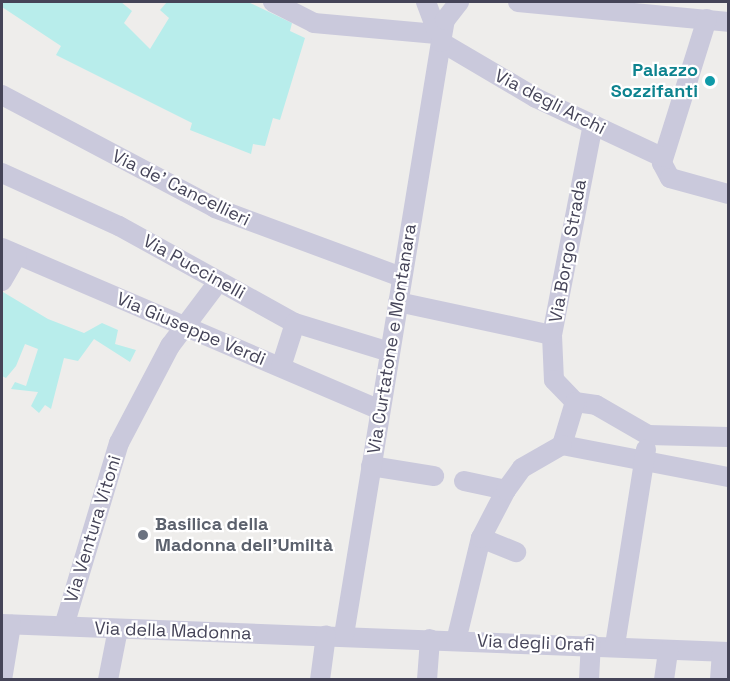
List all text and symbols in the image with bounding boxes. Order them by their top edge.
place label: Palazzo Sozzifanti [611,60,698,103]
street label: Via degli Archi [491,65,609,139]
marker: Palazzo Sozzifanti [703,74,717,88]
street label: Via de' Cancellieri [109,145,253,231]
street label: Via Borgo Strada [545,178,591,324]
street label: Via Curtatone e Montanara [363,222,421,456]
street label: Via Puccinelli [139,230,249,304]
street label: Via Giuseppe Verdi [113,288,269,370]
street label: Via Ventura Vitoni [60,453,126,605]
place label: Basilica della Madonna dell'Umiltà [155,514,333,556]
marker: Basilica della Madonna dell'Umiltà [136,528,150,542]
street label: Via della Madonna [94,617,252,645]
street label: Via degli Orafi [477,630,595,656]

